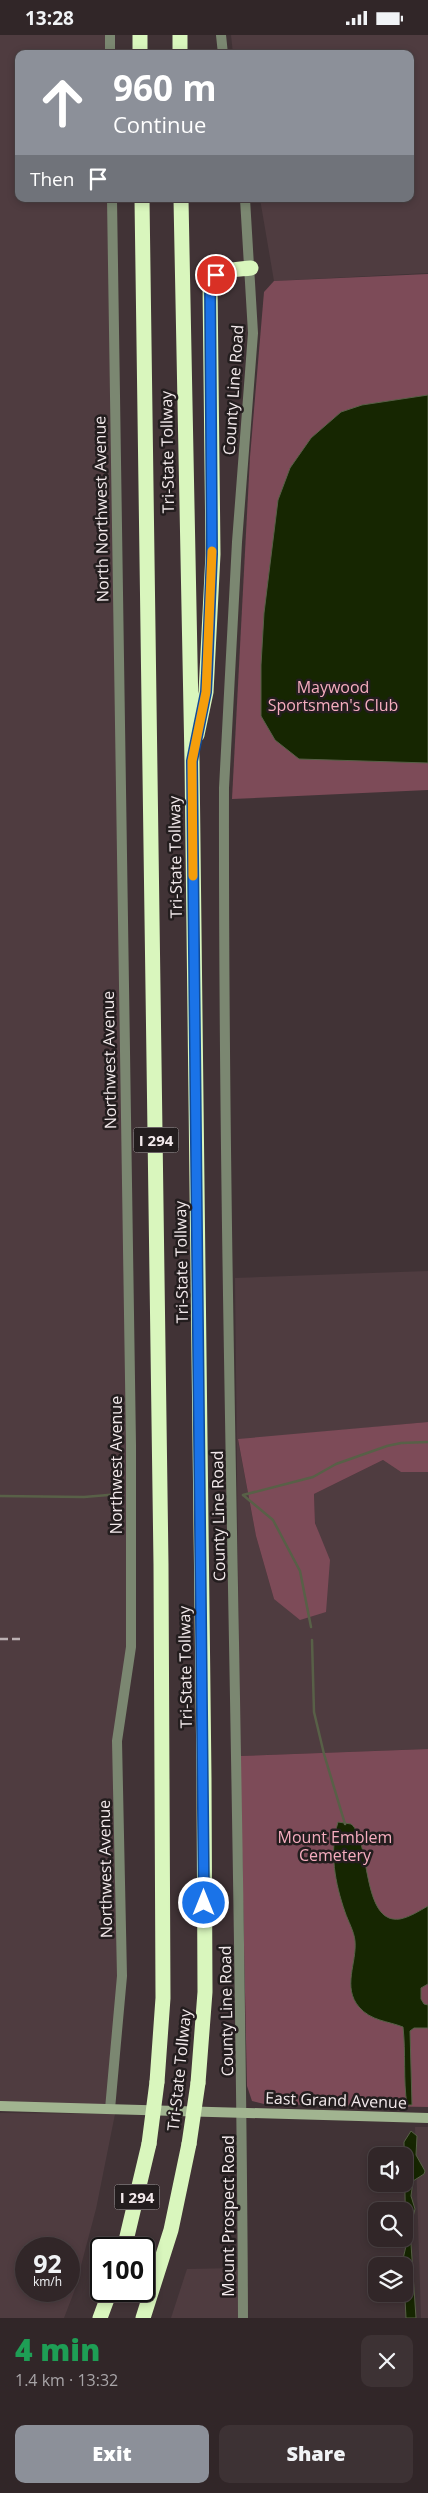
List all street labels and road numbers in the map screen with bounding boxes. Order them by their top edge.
street label: County Line Road [217,324,249,456]
street label: Tri-State Tollway [155,390,179,513]
street label: North Northwest Avenue [88,416,114,602]
street label: Tri-State Tollway [163,795,187,918]
street label: Northwest Avenue [97,991,121,1129]
road number: I 294 [134,1127,178,1153]
street label: Tri-State Tollway [169,1200,193,1323]
street label: Northwest Avenue [105,1396,127,1534]
street label: County Line Road [206,1450,230,1582]
street label: Tri-State Tollway [173,1605,197,1728]
street label: Northwest Avenue [93,1800,117,1938]
street label: County Line Road [214,1945,238,2077]
street label: Tri-State Tollway [162,2007,196,2132]
street label: East Grand Avenue [265,2087,407,2113]
street label: Mount Prospect Road [217,2135,239,2297]
road number: I 294 [114,2185,160,2209]

